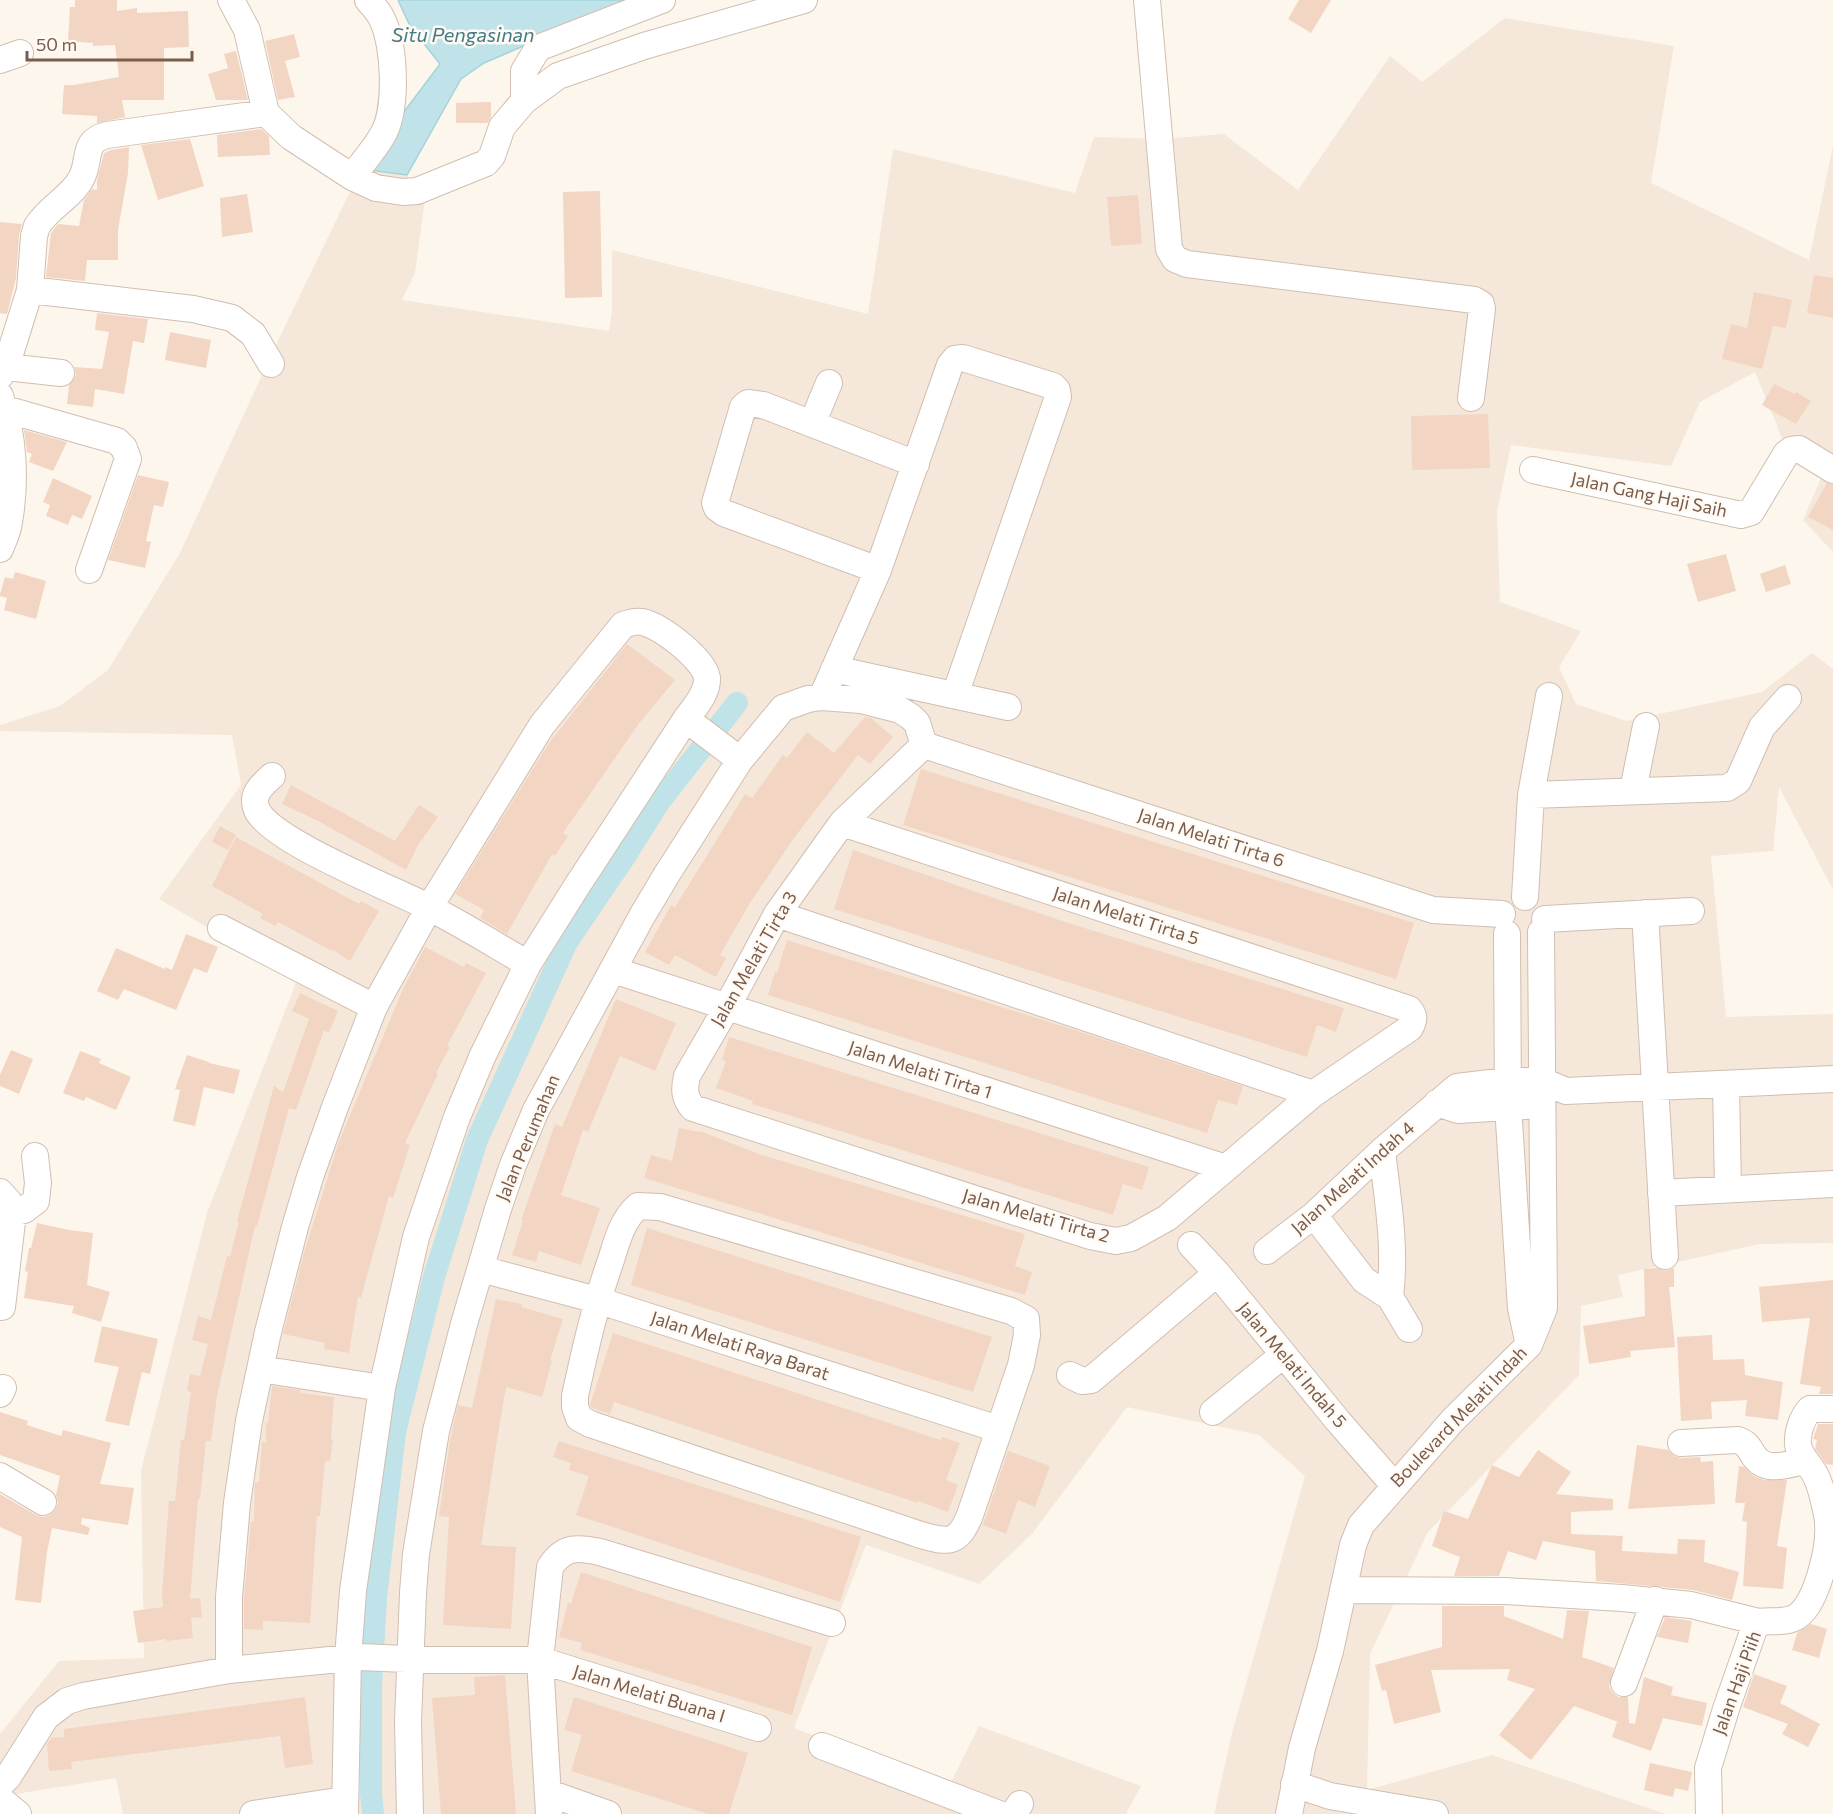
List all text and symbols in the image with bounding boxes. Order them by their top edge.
water label: Situ Pengasinan [391,22,535,46]
scale bar [27,24,192,62]
text: 50 m [36,33,77,55]
street label: Jalan Gang Haji Saih [1569,467,1729,521]
street label: Jalan Melati Tirta 6 [1135,803,1287,871]
street label: Jalan Melati Tirta 5 [1050,881,1202,949]
street label: Jalan Melati Tirta 3 [706,887,801,1030]
street label: Jalan Melati Tirta 1 [846,1035,995,1103]
street label: Jalan Perumahan [491,1071,564,1204]
street label: Jalan Melati Indah 4 [1286,1116,1419,1238]
street label: Jalan Melati Tirta 2 [960,1184,1112,1247]
street label: Jalan Melati Indah 5 [1234,1297,1352,1432]
street label: Jalan Melati Raya Barat [648,1306,832,1384]
street label: Boulevard Melati Indah [1385,1341,1531,1491]
street label: Jalan Haji Piih [1707,1628,1765,1738]
street label: Jalan Melati Buana I [571,1659,728,1727]

